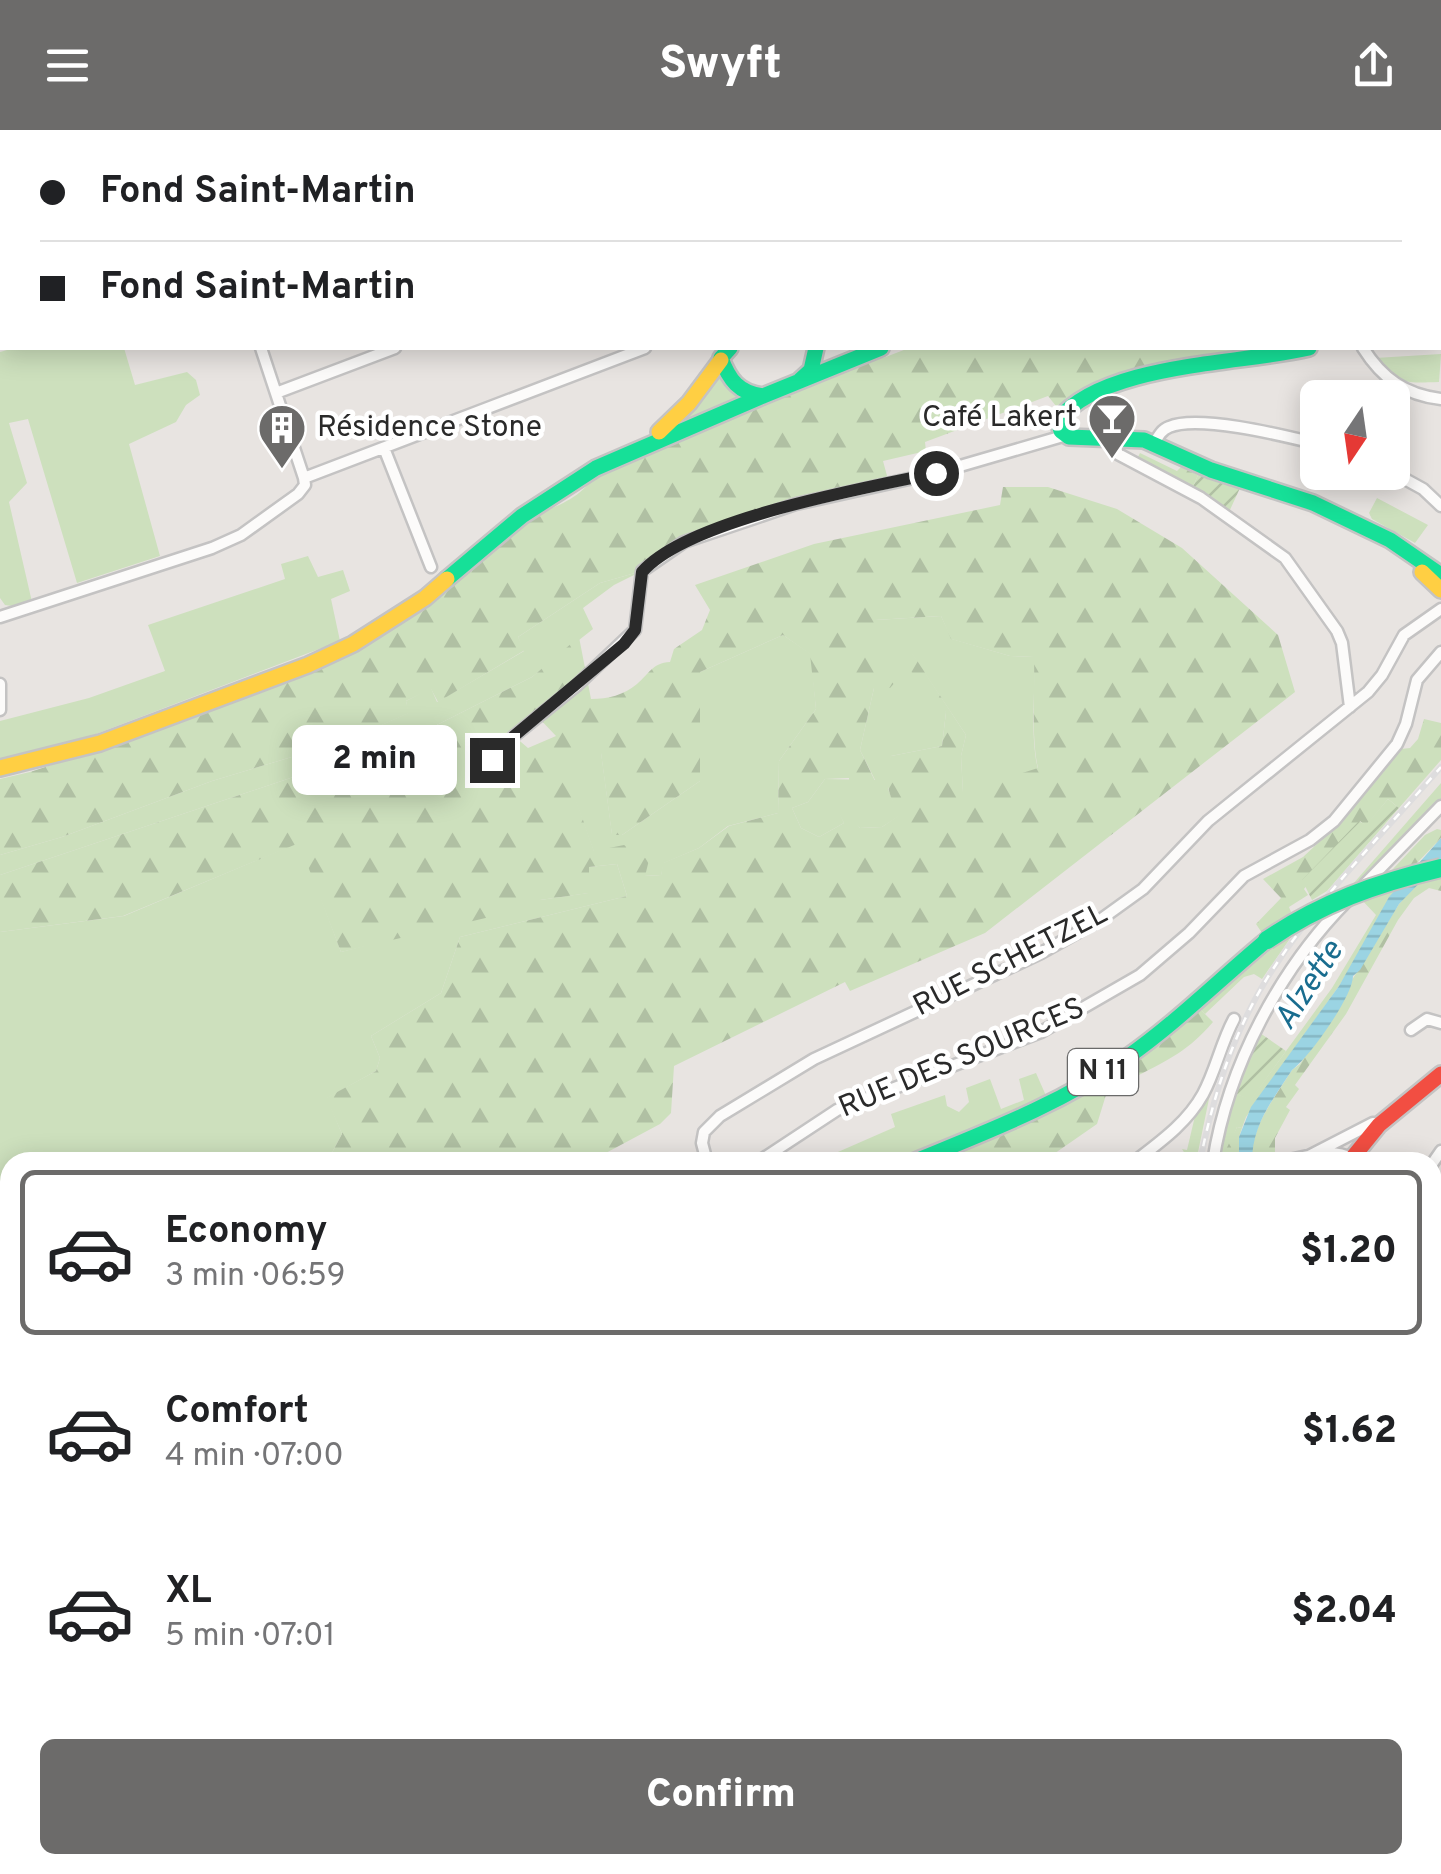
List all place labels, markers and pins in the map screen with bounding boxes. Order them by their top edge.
bar icon: Café Lakert [1086,392,1138,460]
place label: Café Lakert [922,400,1077,437]
building icon: Résidence Stone [256,402,308,470]
place label: Résidence Stone [317,410,542,447]

